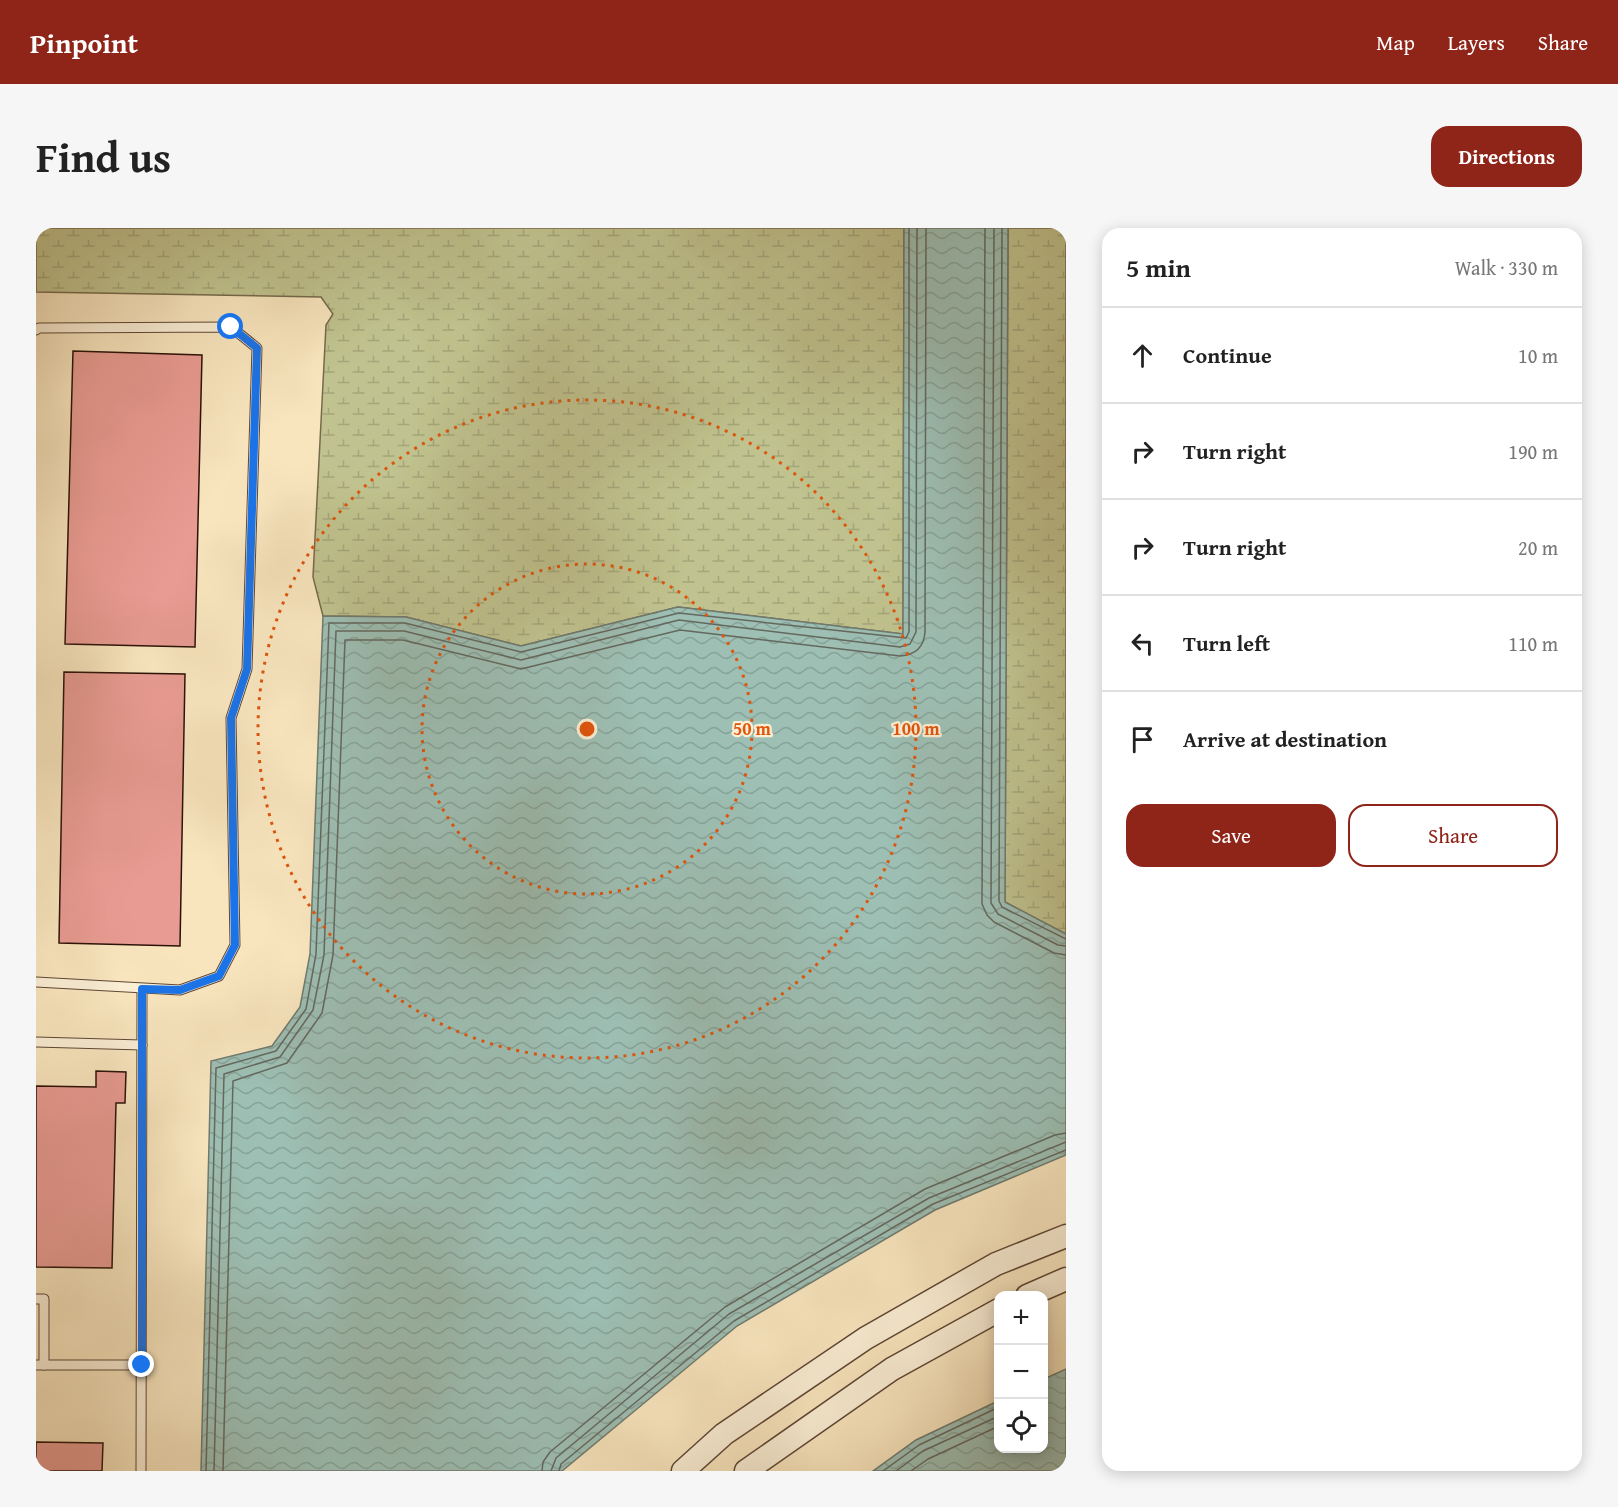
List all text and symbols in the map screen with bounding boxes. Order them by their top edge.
text: Pinpoint [30,22,138,63]
text: Map [1376,27,1415,58]
text: Layers [1448,27,1505,58]
text: Share [1538,27,1588,58]
text: Find us [36,126,171,187]
button: Directions [1431,126,1582,187]
text: 5 min [1126,248,1191,287]
text: Walk · 330 m [1455,253,1558,282]
route start [217,313,243,339]
icon: ahead [1126,339,1159,372]
text: Continue [1183,339,1272,371]
text: 10 m [1518,341,1558,370]
icon: right [1126,435,1159,468]
text: Turn right [1183,435,1286,467]
text: 190 m [1508,437,1558,466]
icon: right [1126,531,1159,564]
text: Turn right [1183,531,1286,563]
text: 20 m [1518,533,1558,562]
icon: left [1126,627,1159,660]
text: Turn left [1183,627,1270,659]
text: 110 m [1508,629,1558,658]
text: 50 m [733,715,772,742]
text: 100 m [892,715,940,742]
centre of rings [577,719,597,739]
icon: arrive [1126,723,1159,756]
text: Arrive at destination [1183,723,1387,755]
button: Save [1126,804,1336,867]
button: Share [1348,804,1558,867]
map controls [994,1291,1048,1453]
button: + [994,1291,1048,1345]
button: − [994,1345,1048,1399]
route end [128,1351,154,1377]
button: locate [994,1399,1048,1453]

